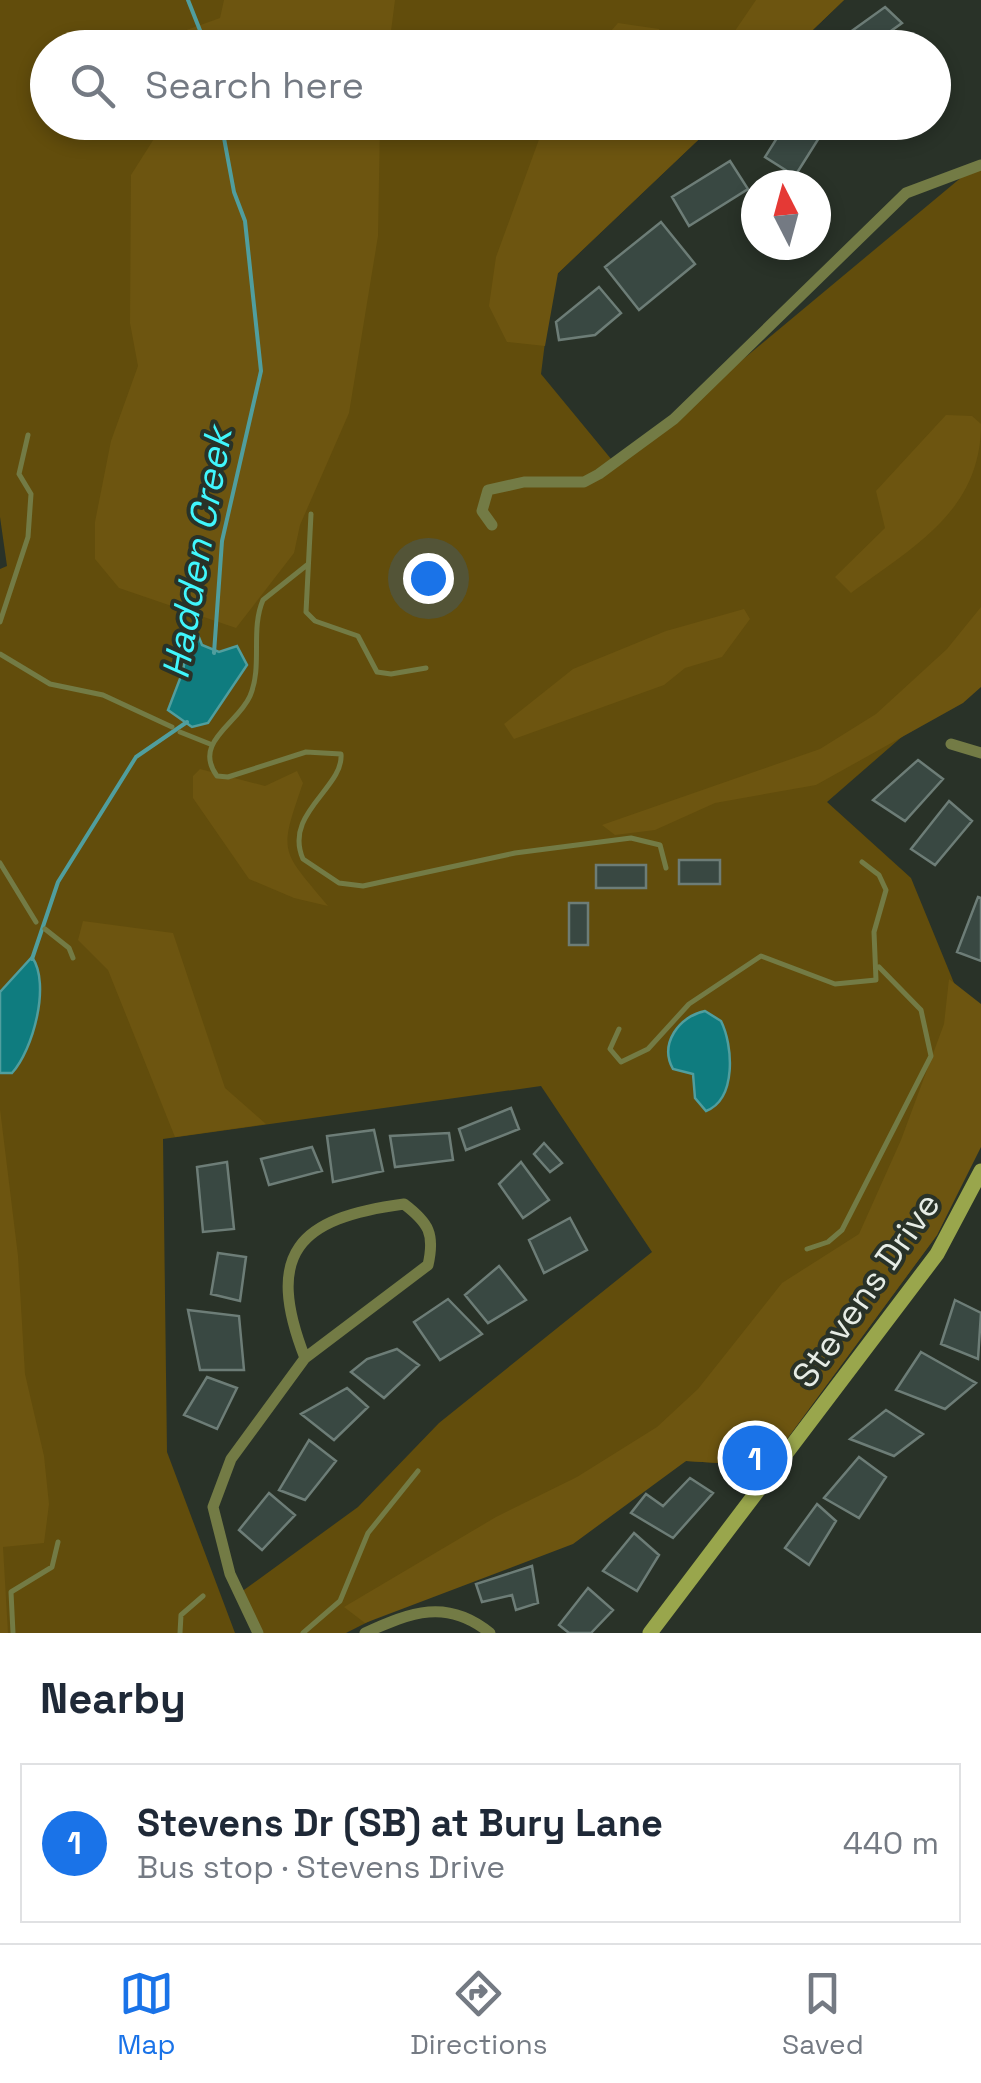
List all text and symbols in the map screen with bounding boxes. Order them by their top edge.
search box [30,30,951,140]
icon: search [65,58,120,113]
text: Search here [145,61,364,109]
north arrow [741,170,831,260]
water label: Hadden Creek [151,419,243,682]
your location [403,553,454,604]
street label: Stevens Drive [782,1184,950,1396]
pin: 1 [722,1420,788,1496]
text: Nearby [40,1672,186,1725]
text: Stevens Dr (SB) at Bury Lane [137,1799,663,1847]
text: 1 [67,1823,82,1863]
text: 440 m [843,1823,939,1863]
text: Bus stop · Stevens Drive [137,1847,505,1887]
tab: Map [117,1966,176,2062]
tab: Directions [410,1966,547,2062]
tab: Saved [782,1966,864,2062]

